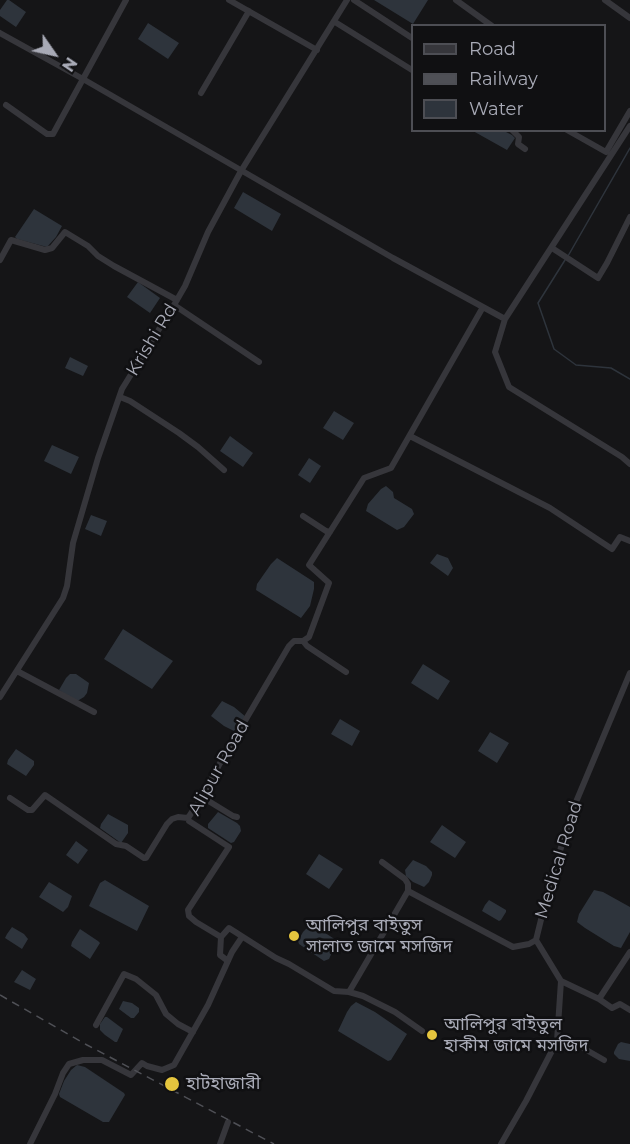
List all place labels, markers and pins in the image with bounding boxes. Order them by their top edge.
place label: আলিপুর বাইতুস সালাত জামে মসজিদ [306,915,452,958]
marker: আলিপুর বাইতুস সালাত জামে মসজিদ [287,929,301,943]
place label: আলিপুর বাইতুল হাকীম জামে মসজিদ [444,1014,588,1056]
marker: আলিপুর বাইতুল হাকীম জামে মসজিদ [425,1028,439,1042]
place label: হাটহাজারী [186,1073,260,1095]
marker: হাটহাজারী [163,1075,181,1093]

